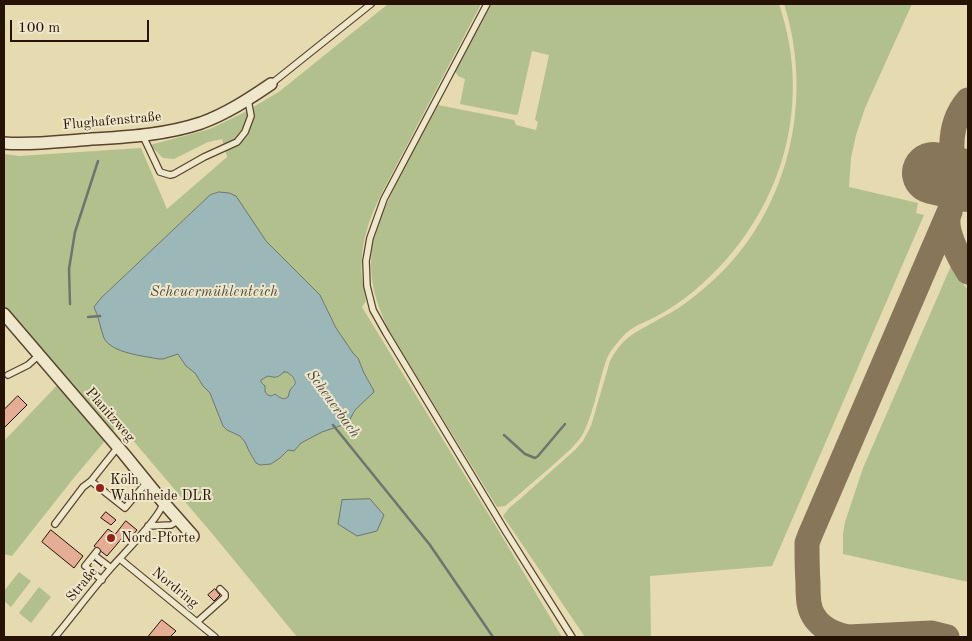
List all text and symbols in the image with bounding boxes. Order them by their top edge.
scale bar [12,10,151,42]
text: 100 m [18,21,60,36]
street label: Flughafenstraße [62,108,162,134]
water label: Scheuermühlenteich [150,283,278,301]
water label: Scheuerbach [302,366,364,442]
street label: Planitzweg [82,384,138,446]
place label: Köln Wahnheide DLR [110,472,212,504]
marker: Köln Wahnheide DLR [94,482,106,494]
place label: Nord-Pforte [121,530,195,546]
marker: Nord-Pforte [105,532,117,544]
street label: Straße I [63,556,107,606]
street label: Nordring [148,564,202,612]

